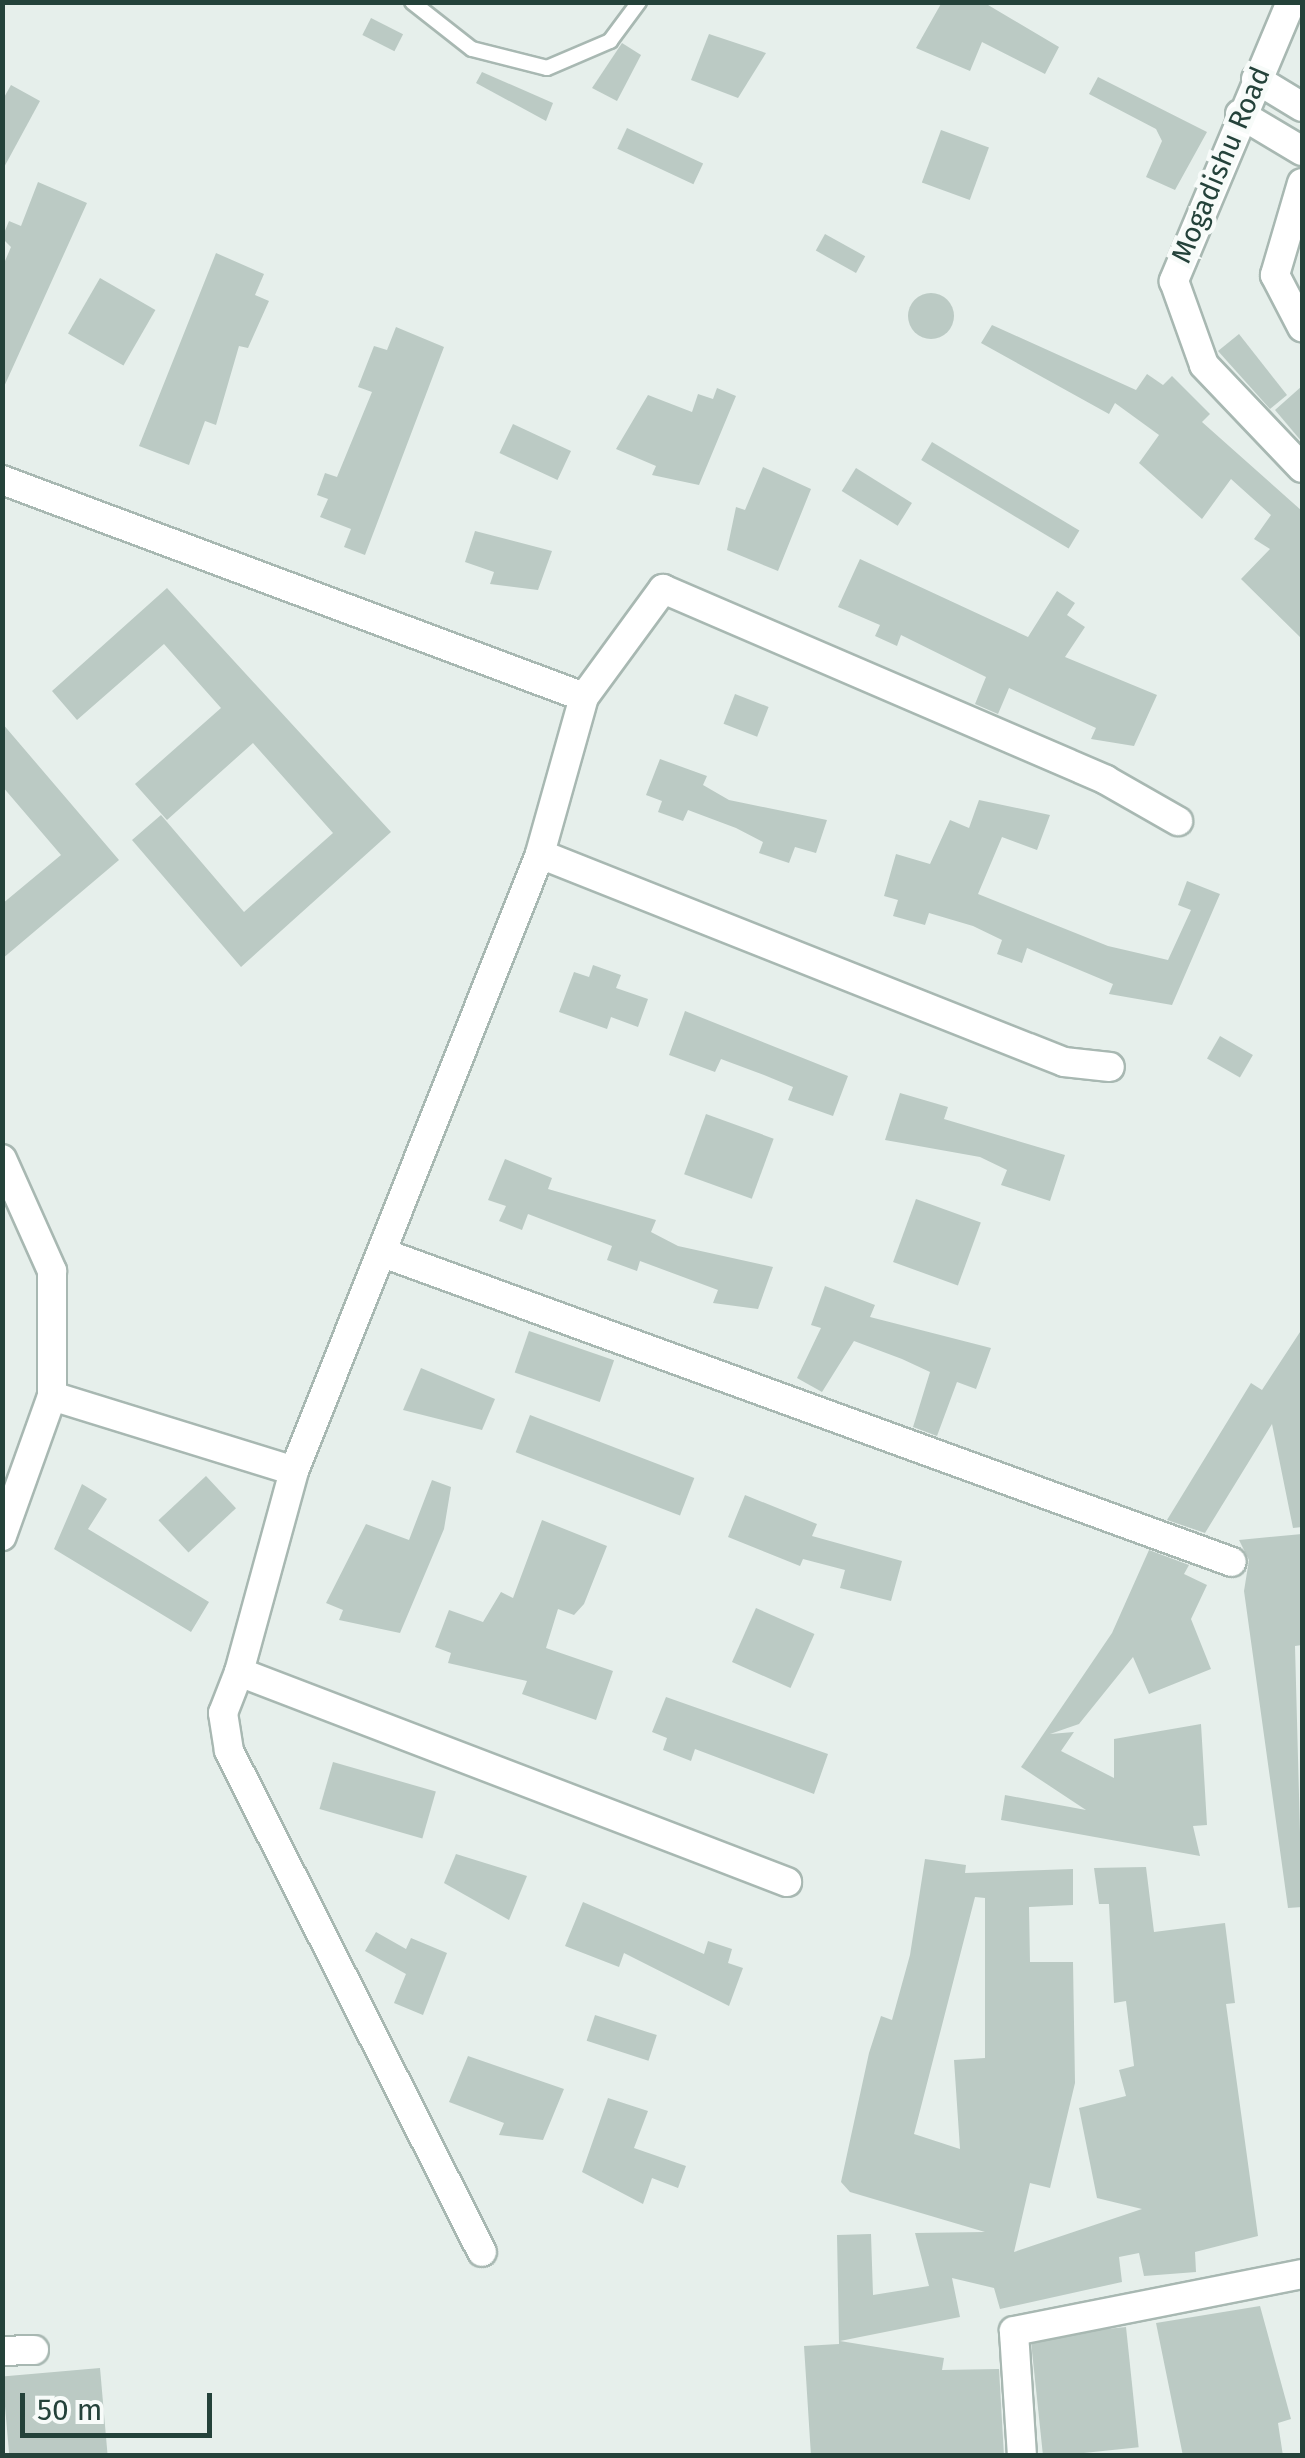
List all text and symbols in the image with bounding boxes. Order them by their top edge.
street label: Mogadishu Road [1165,62,1277,268]
scale bar [25,2373,218,2435]
text: 50 m [37,2392,102,2428]

